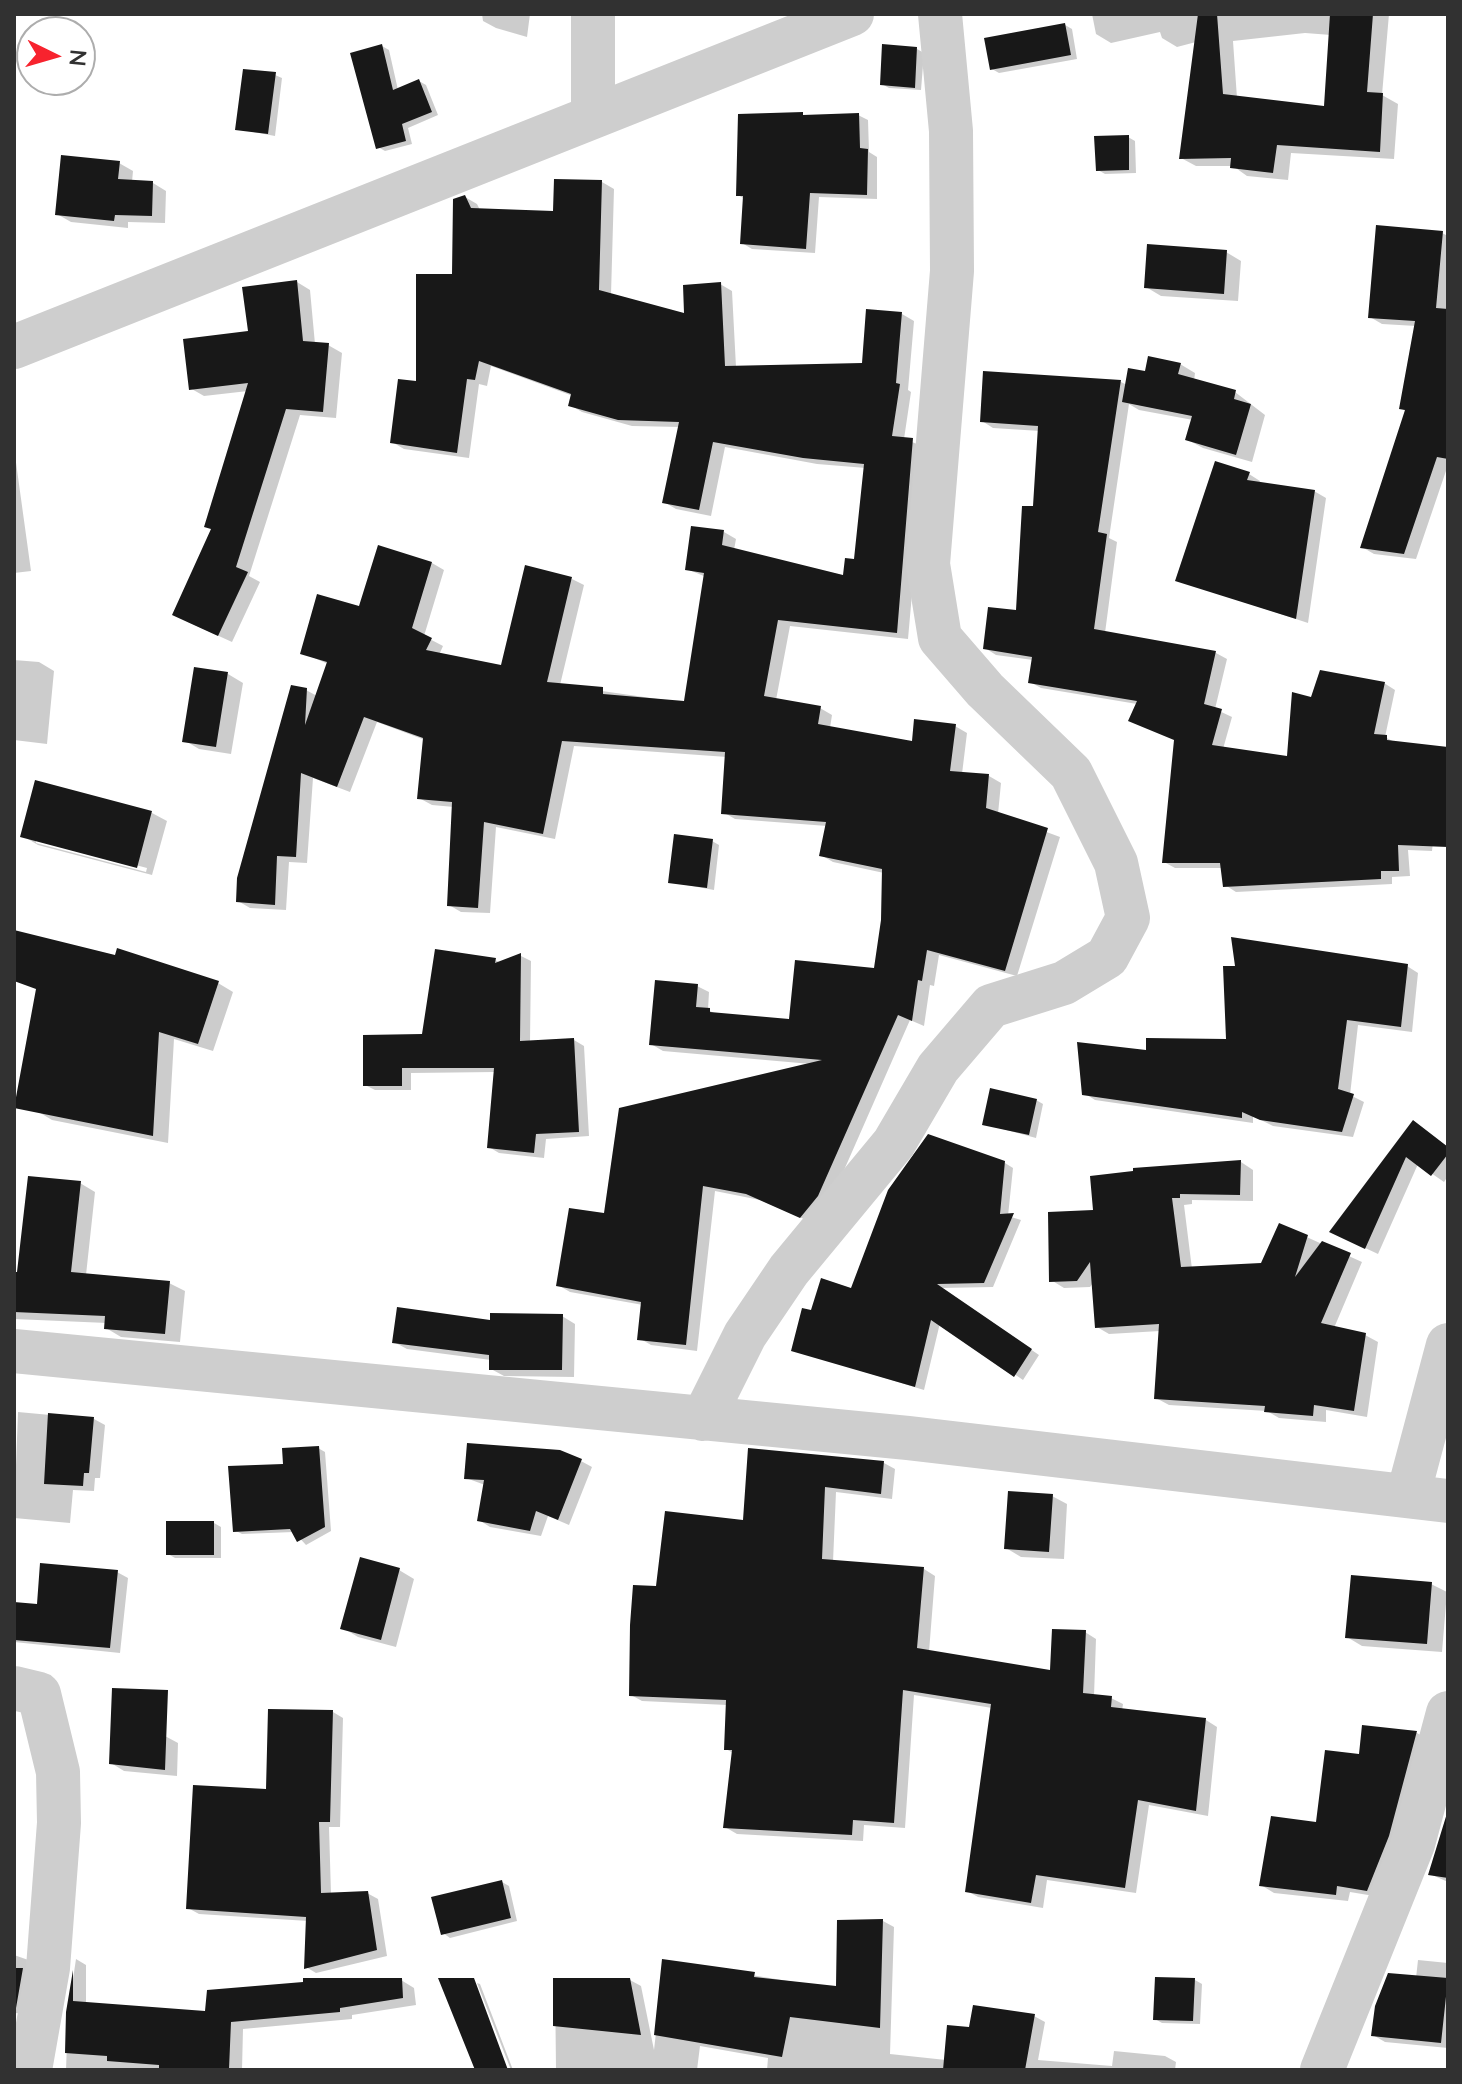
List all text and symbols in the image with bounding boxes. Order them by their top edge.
north arrow [16,16,96,96]
text: N [64,48,93,68]

